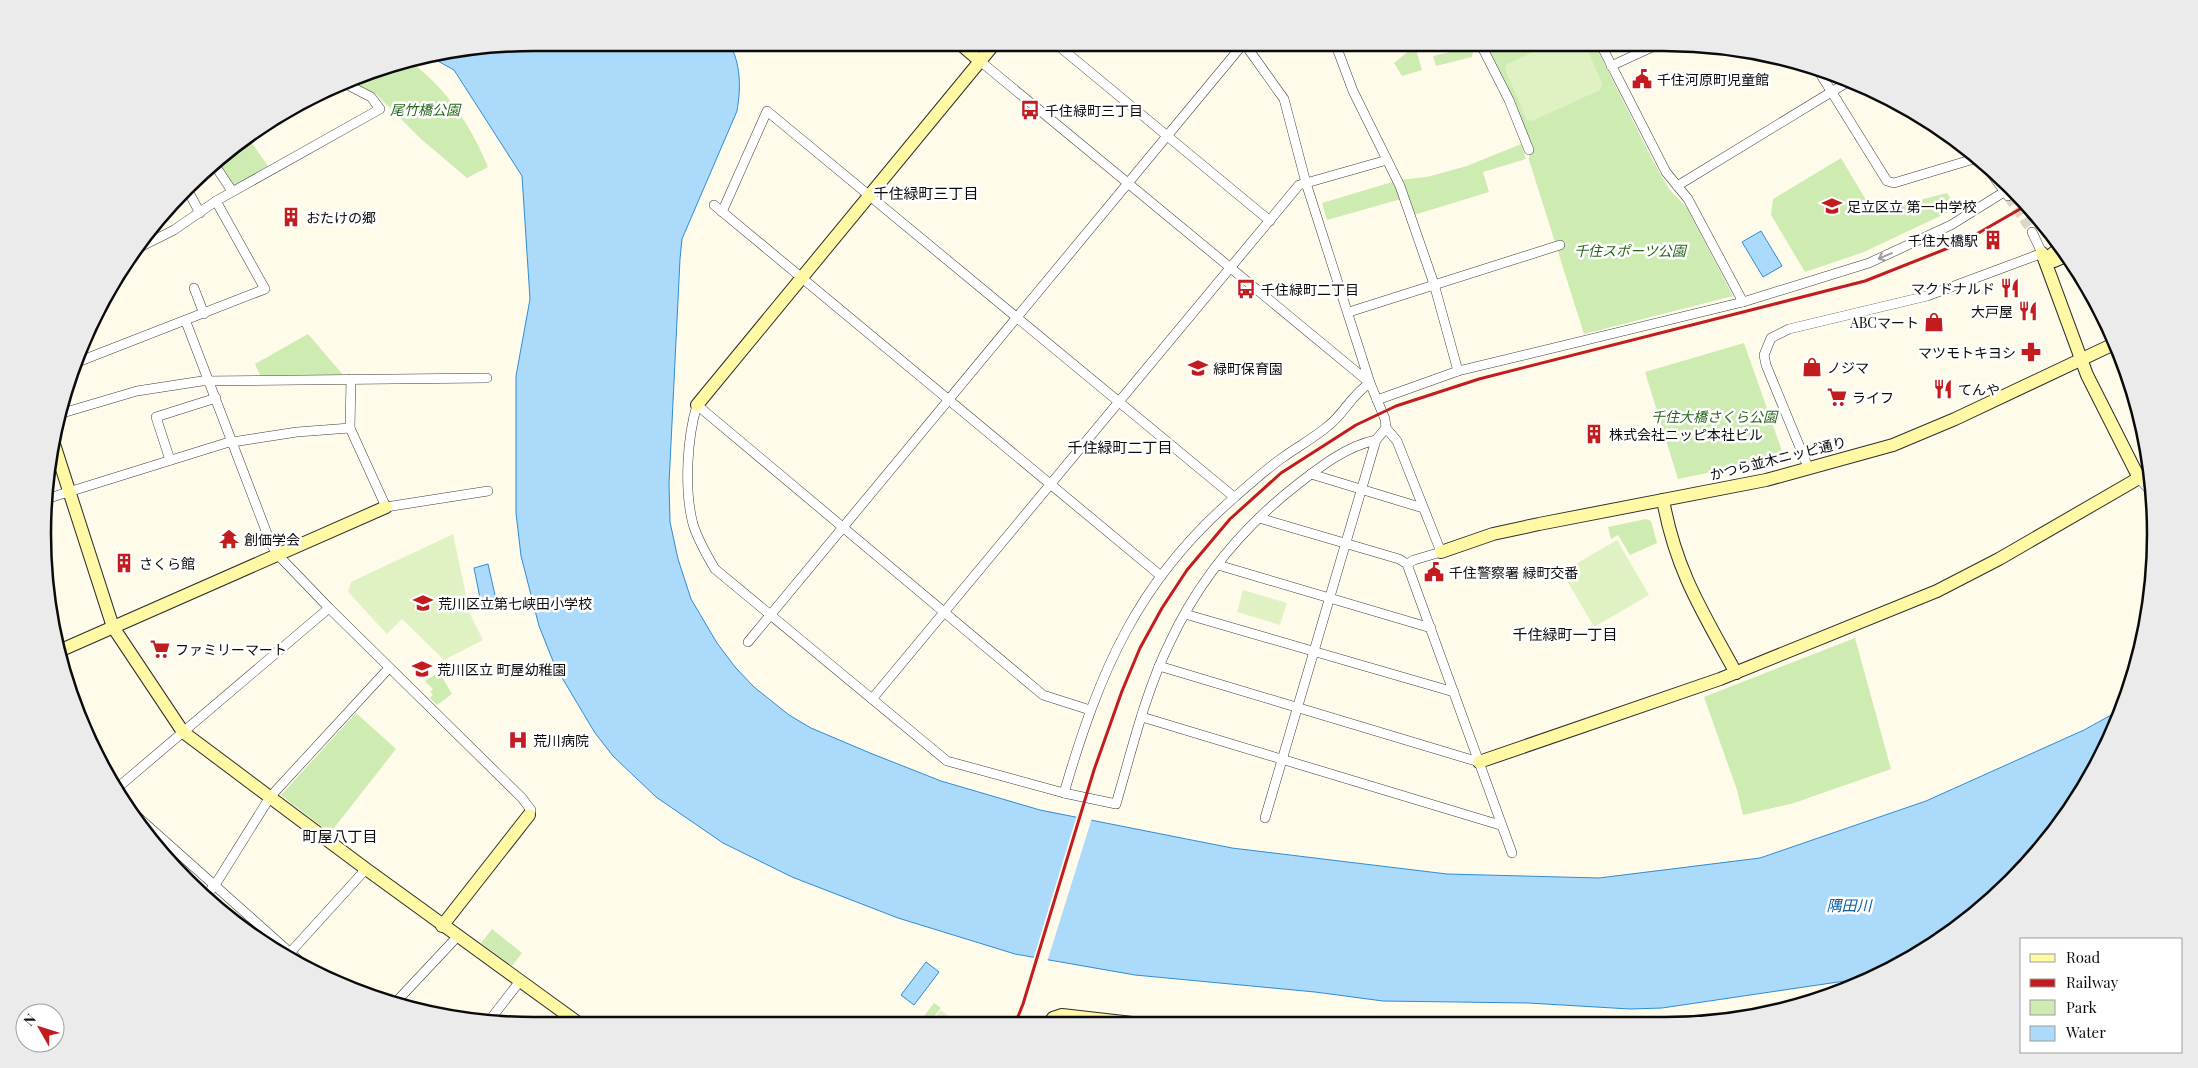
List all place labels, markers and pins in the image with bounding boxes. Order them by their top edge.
public building icon: 千住河原町児童館 [1631,68,1653,90]
place label: 千住河原町児童館 [1657,70,1769,89]
bus stop icon: 千住緑町三丁目 [1019,99,1041,121]
place label: 千住緑町三丁目 [1045,101,1143,120]
school or university icon: 足立区立 第一中学校 [1821,195,1843,217]
place label: 足立区立 第一中学校 [1847,197,1977,216]
building icon: おたけの郷 [280,206,302,228]
place label: おたけの郷 [306,208,376,227]
building icon: 千住大橋駅 [1982,229,2004,251]
place label: 千住大橋駅 [1908,231,1978,250]
restaurant icon: マクドナルド [1999,277,2021,299]
bus stop icon: 千住緑町二丁目 [1235,278,1257,300]
place label: マクドナルド [1911,279,1995,298]
place label: 千住緑町二丁目 [1261,280,1359,299]
restaurant icon: 大戸屋 [2017,300,2039,322]
place label: 大戸屋 [1971,302,2013,321]
shop icon: ABCマート [1923,311,1945,333]
place label: ABCマート [1849,313,1919,332]
pharmacy icon: マツモトキヨシ [2020,341,2042,363]
place label: マツモトキヨシ [1918,343,2016,362]
shop icon: ノジマ [1801,356,1823,378]
school or university icon: 緑町保育園 [1187,357,1209,379]
place label: ノジマ [1827,358,1869,377]
place label: 緑町保育園 [1213,359,1283,378]
restaurant icon: てんや [1932,378,1954,400]
place label: てんや [1958,380,2000,399]
supermarket icon: ライフ [1826,386,1848,408]
place label: ライフ [1852,388,1894,407]
building icon: 株式会社ニッピ本社ビル [1583,423,1605,445]
place label: 株式会社ニッピ本社ビル [1609,425,1763,444]
temple icon: 創価学会 [218,528,240,550]
place label: 創価学会 [244,530,300,549]
building icon: さくら館 [113,552,135,574]
place label: さくら館 [139,554,195,573]
public building icon: 千住警察署 緑町交番 [1423,561,1445,583]
place label: 千住警察署 緑町交番 [1449,563,1579,582]
school or university icon: 荒川区立第七峡田小学校 [412,592,434,614]
place label: 荒川区立第七峡田小学校 [438,594,592,613]
supermarket icon: ファミリーマート [149,638,171,660]
place label: ファミリーマート [175,640,287,659]
school or university icon: 荒川区立 町屋幼稚園 [411,658,433,680]
place label: 荒川区立 町屋幼稚園 [437,660,567,679]
hospital icon: 荒川病院 [507,729,529,751]
place label: 荒川病院 [533,731,589,750]

